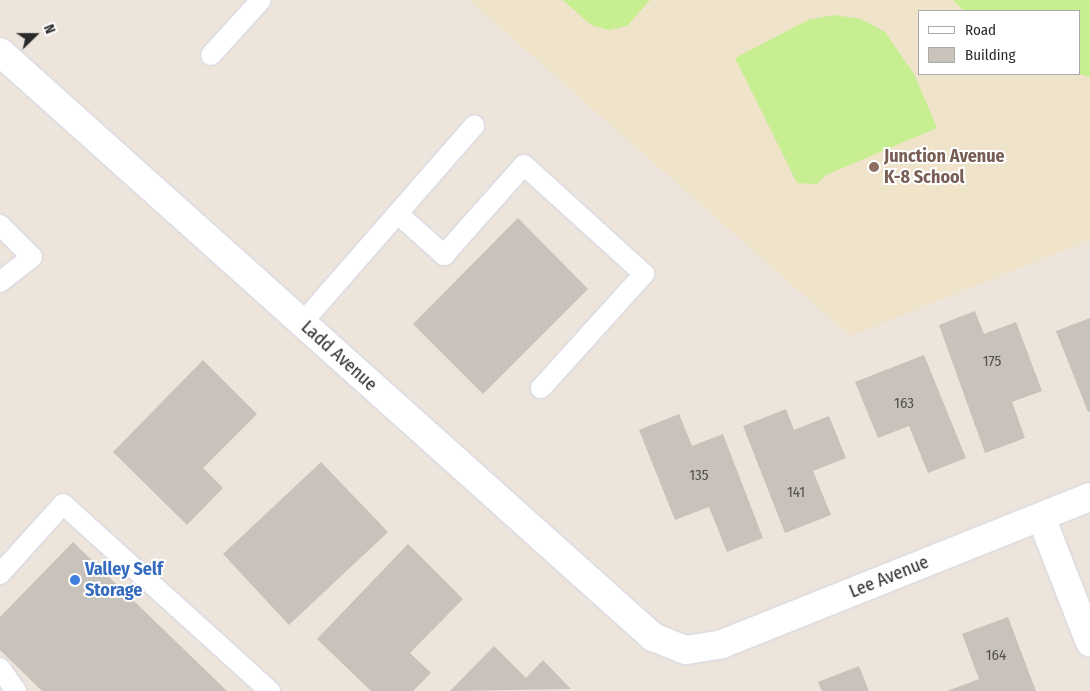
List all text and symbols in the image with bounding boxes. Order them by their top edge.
north arrow [10,10,60,60]
legend [918,10,1080,75]
text: Road [965,21,996,39]
text: N [40,22,59,36]
text: Building [965,46,1016,64]
place label: Junction Avenue K-8 School [884,146,1005,188]
marker: Junction Avenue K-8 School [868,161,880,173]
street label: Ladd Avenue [297,316,381,396]
house number: 175 [983,353,1001,371]
house number: 163 [894,395,914,413]
house number: 135 [689,467,709,485]
house number: 141 [787,484,805,502]
street label: Lee Avenue [846,551,932,603]
place label: Valley Self Storage [85,559,163,602]
marker: Valley Self Storage [69,574,81,586]
house number: 164 [986,647,1006,665]

